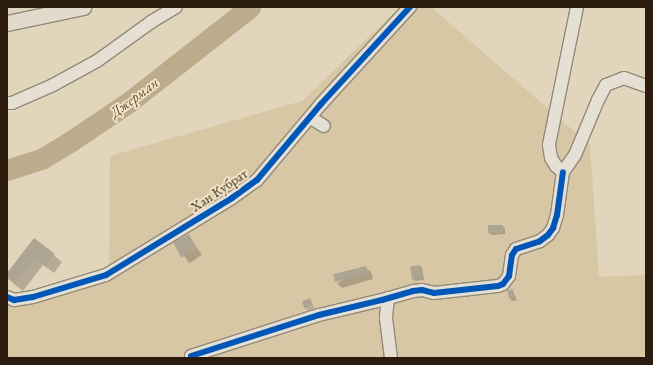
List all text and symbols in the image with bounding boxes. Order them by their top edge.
water label: Джерман [106,73,162,121]
street label: Хан Кубрат [187,165,251,215]

